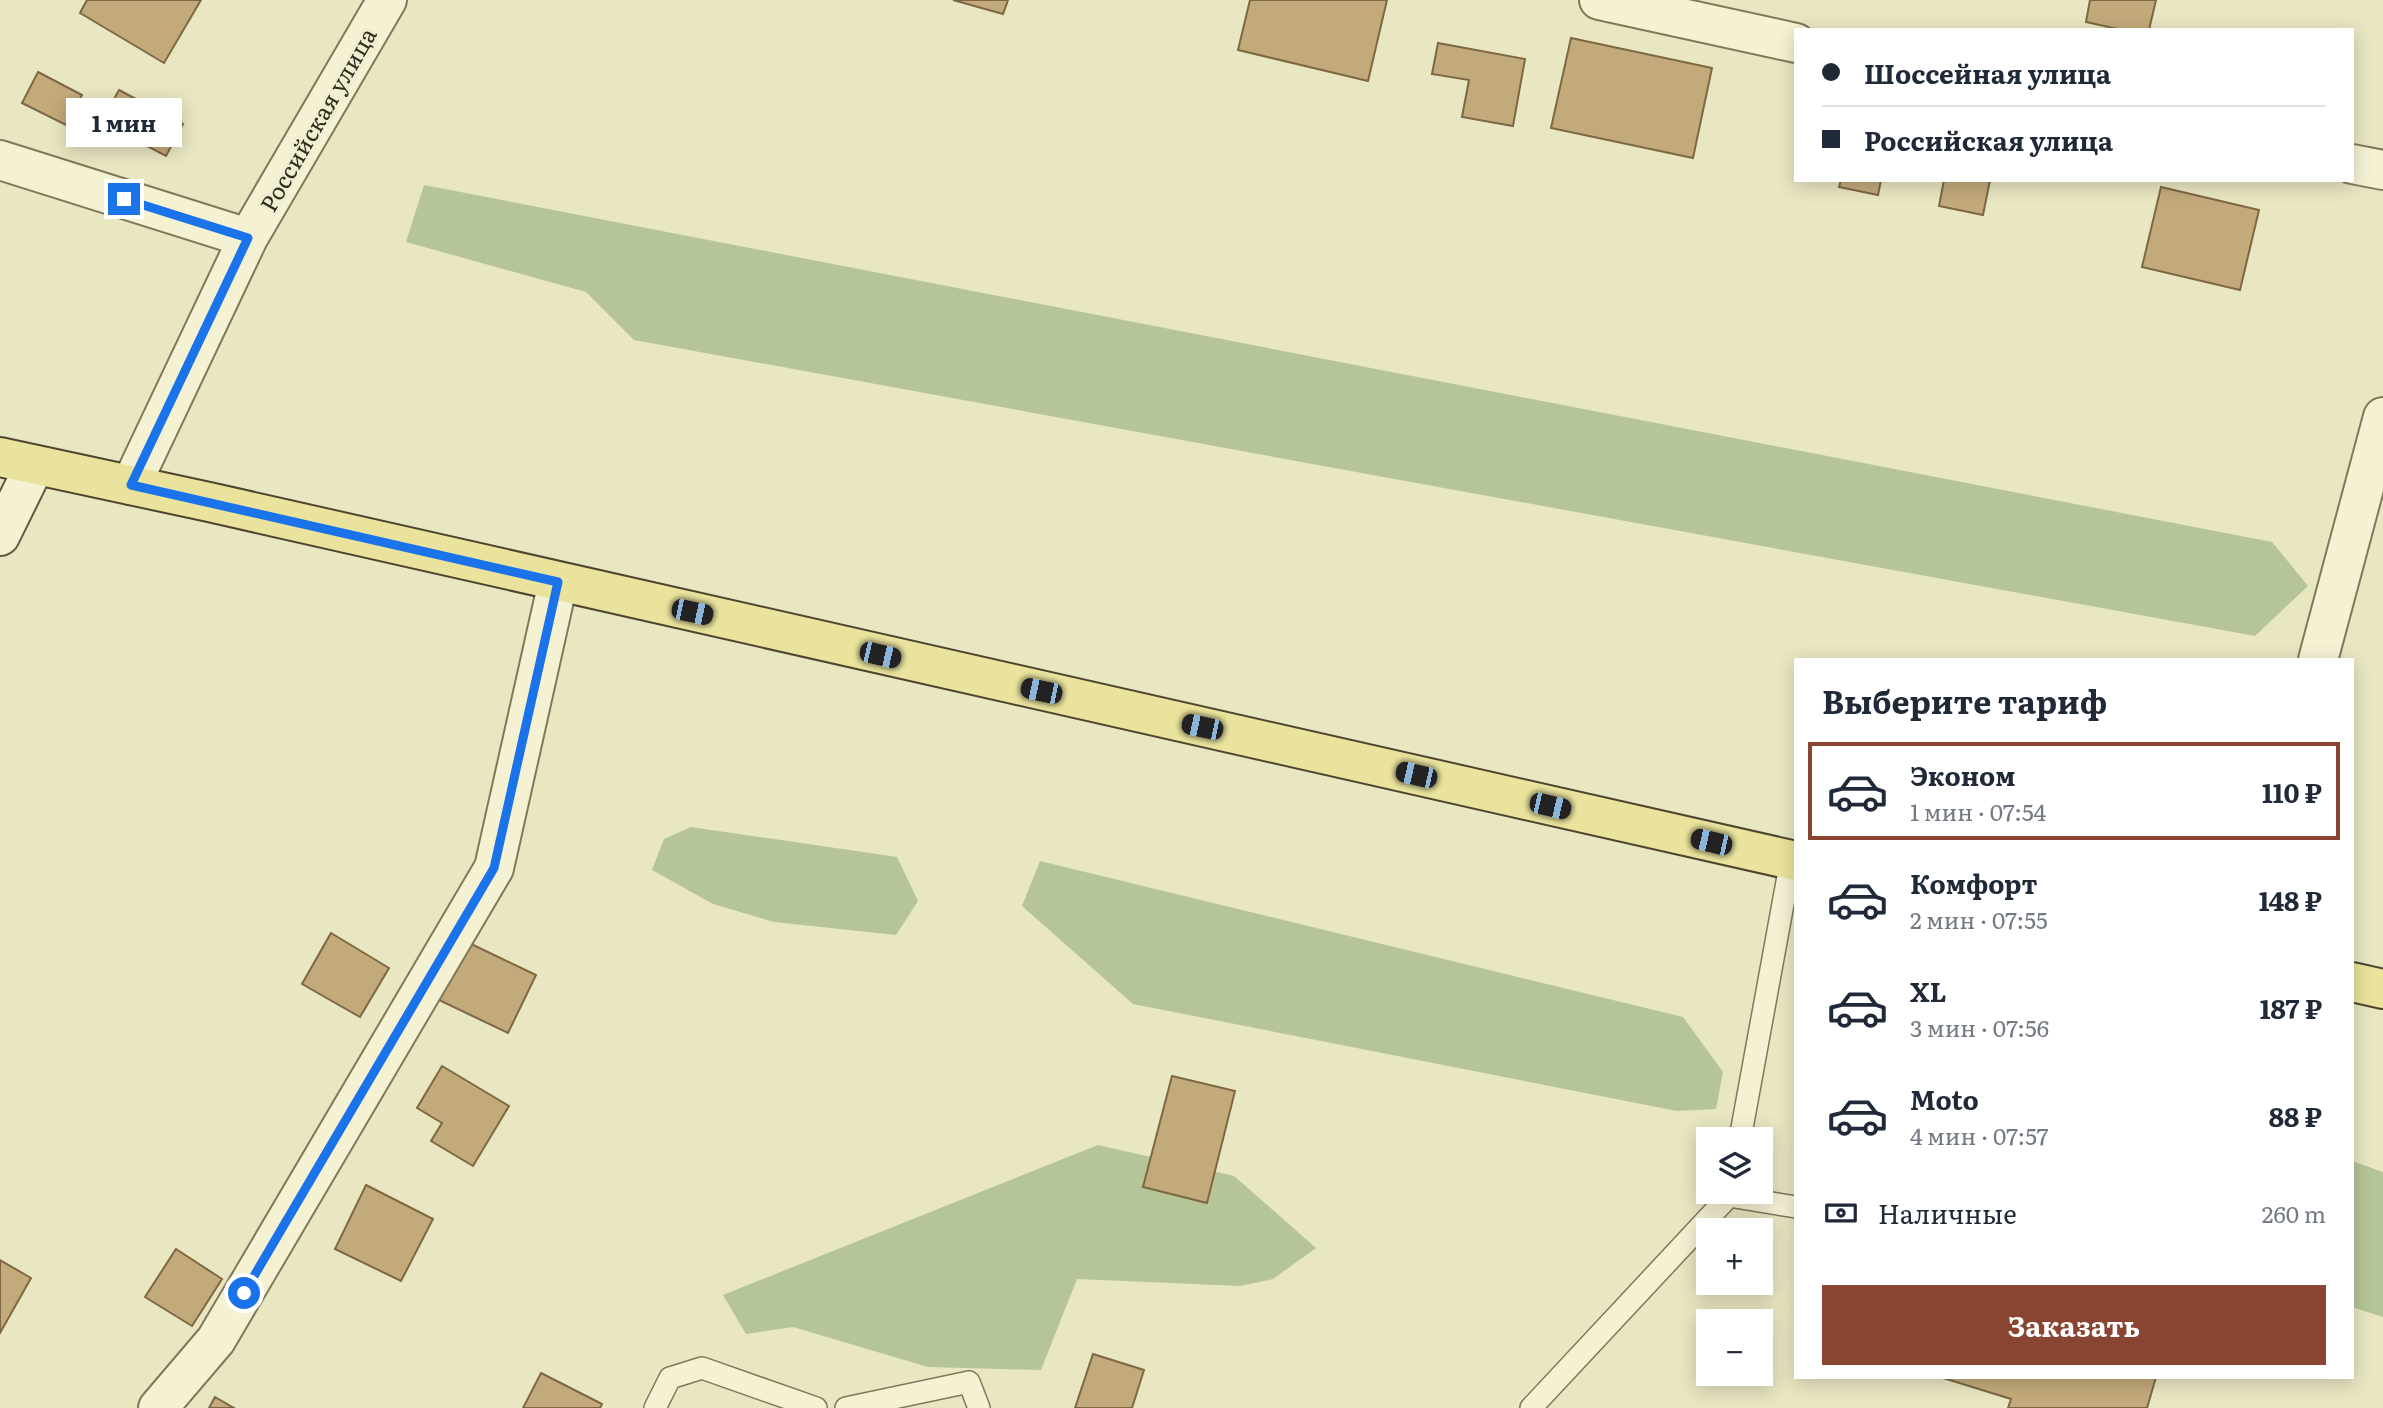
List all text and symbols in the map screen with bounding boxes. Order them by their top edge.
street label: Российская улица [250,20,384,217]
text: Шоссейная улица [1864,53,2111,92]
callout: 1 мин [66,97,182,146]
text: 1 мин [92,105,156,139]
text: Российская улица [1864,120,2113,159]
route end [108,183,140,215]
car [670,597,715,627]
car [858,640,903,670]
car [1019,676,1064,706]
text: Выберите тариф [1822,676,2107,724]
car [1180,712,1225,742]
text: Эконом [1910,755,2015,794]
car [1394,760,1439,790]
icon: car [1826,760,1889,823]
text: 110 ₽ [2262,772,2322,811]
car [1528,791,1573,821]
text: 1 мин · 07:54 [1910,794,2046,828]
car [1689,827,1734,857]
text: Комфорт [1910,863,2037,902]
icon: car [1826,868,1889,931]
text: 148 ₽ [2259,880,2322,919]
text: 2 мин · 07:55 [1910,902,2048,936]
text: XL [1910,971,1947,1010]
icon: car [1826,976,1889,1039]
text: 187 ₽ [2260,988,2322,1027]
text: 3 мин · 07:56 [1910,1010,2049,1044]
text: Moto [1910,1079,1979,1118]
icon: car [1826,1084,1889,1147]
text: 88 ₽ [2269,1096,2322,1135]
text: 4 мин · 07:57 [1910,1118,2048,1152]
map controls [1696,1127,1773,1386]
button: layers [1696,1127,1773,1204]
text: Наличные [1878,1193,2017,1232]
icon: cash [1822,1194,1860,1232]
text: 260 m [2262,1196,2326,1230]
button: + [1696,1218,1773,1295]
route start [228,1277,260,1309]
button: Заказать [1822,1285,2326,1365]
button: − [1696,1309,1773,1386]

